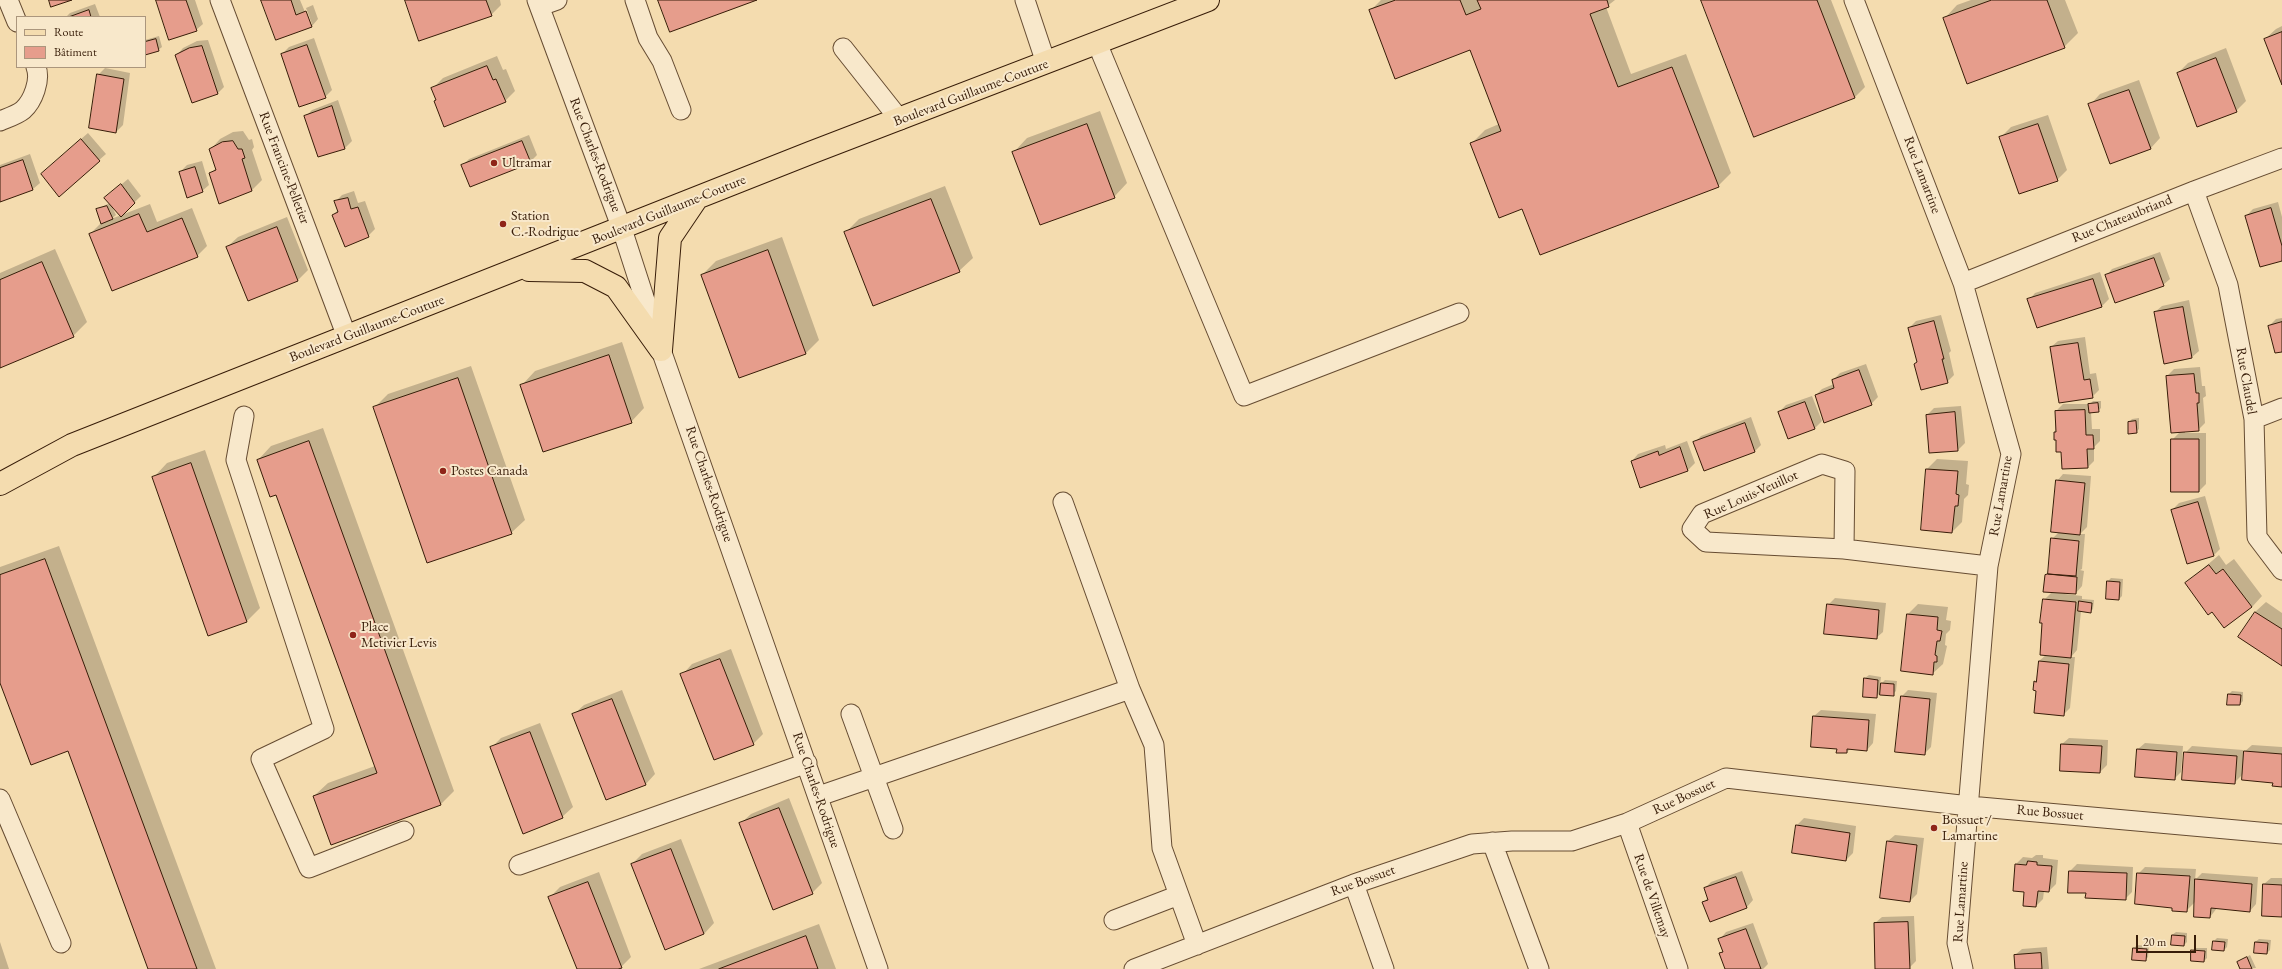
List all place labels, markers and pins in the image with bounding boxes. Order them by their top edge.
place label: Ultramar [502,155,552,171]
marker: Ultramar [489,158,499,168]
place label: Station C.-Rodrigue [511,208,579,240]
marker: Station C.-Rodrigue [498,219,508,229]
place label: Postes Canada [451,463,528,479]
marker: Postes Canada [438,466,448,476]
place label: Place Metivier Levis [361,619,437,652]
marker: Place Metivier Levis [348,630,358,640]
place label: Bossuet / Lamartine [1942,812,1998,844]
marker: Bossuet / Lamartine [1929,823,1939,833]

